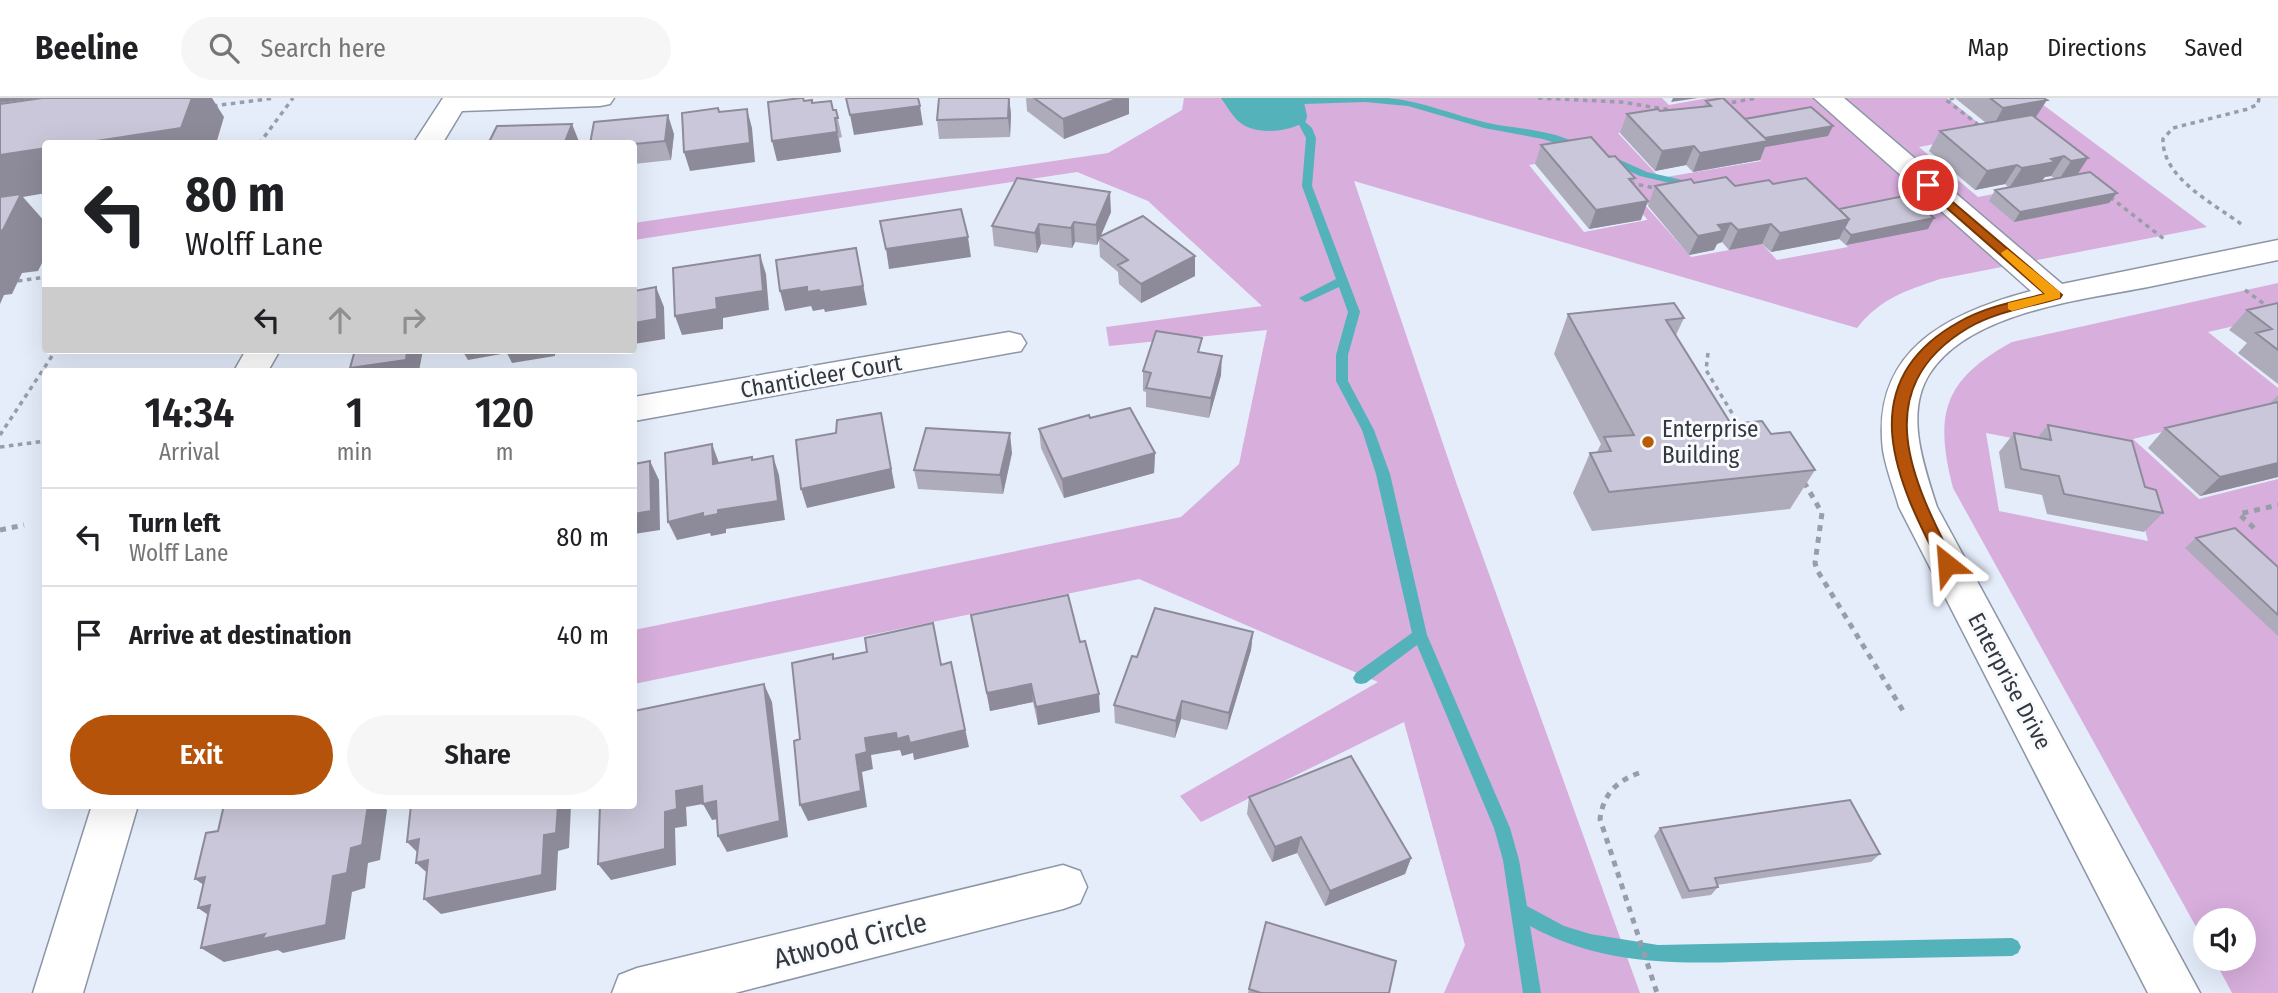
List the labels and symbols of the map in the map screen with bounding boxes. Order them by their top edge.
pin [1898,155,1958,215]
street label: Chanticleer Court [738,348,904,404]
place label: Enterprise Building [1662,415,1759,469]
marker: Enterprise Building [1640,434,1656,450]
position arrow [1910,527,1984,601]
street label: Enterprise Drive [1962,608,2058,754]
street label: Atwood Circle [770,906,930,975]

